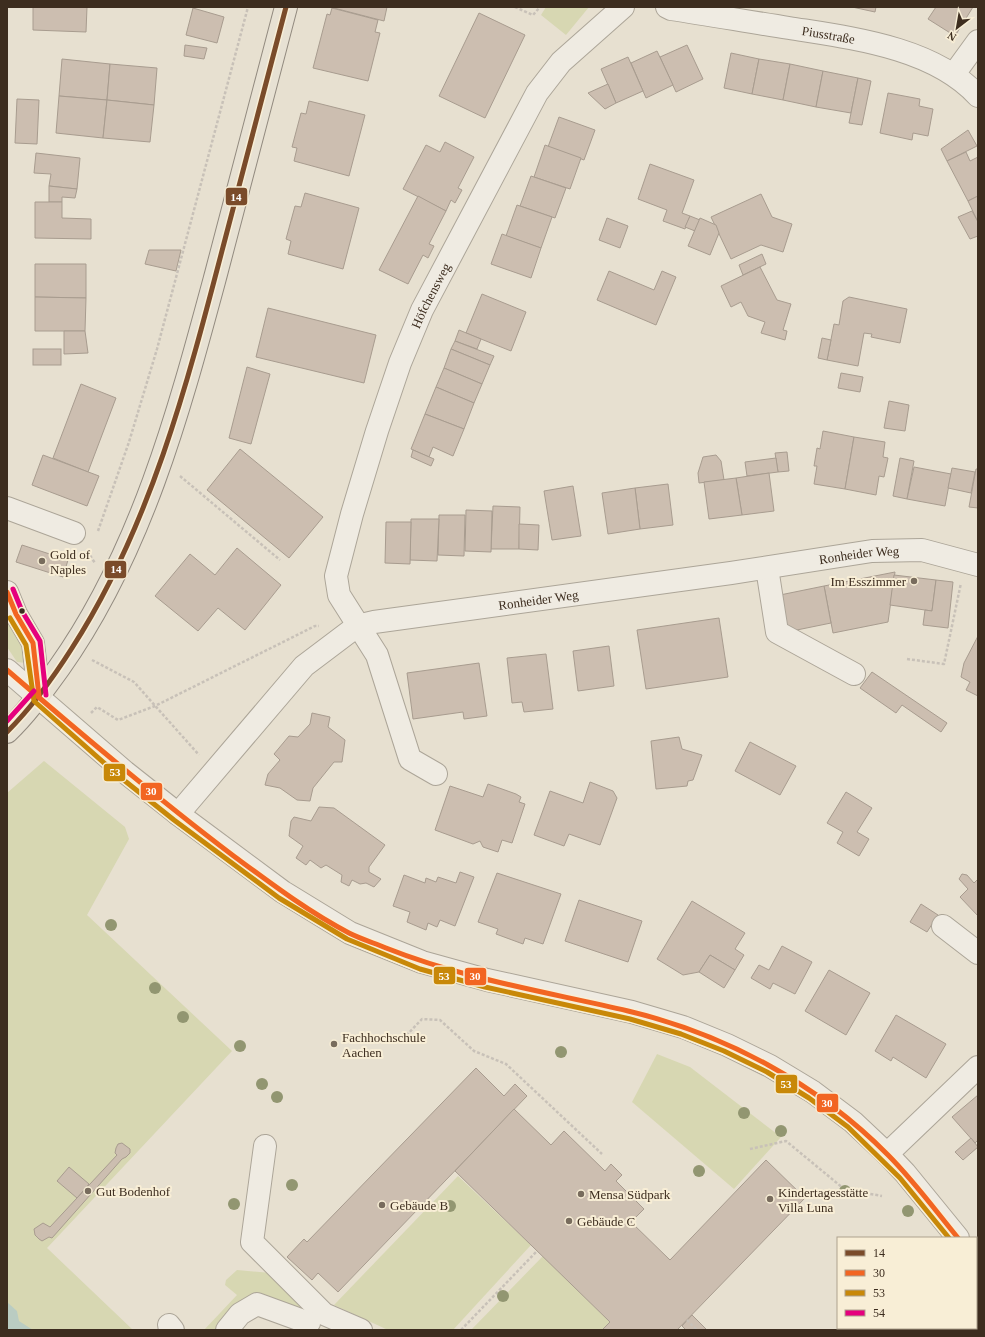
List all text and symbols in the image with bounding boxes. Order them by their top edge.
north arrow [937,8,977,48]
street label: Piusstraße [801,23,856,47]
text: N [945,29,958,44]
line badge: 14 [225,187,248,206]
text: 14 [231,191,242,203]
street label: Höfchensweg [408,260,454,331]
street label: Ronheider Weg [818,543,900,567]
place label: Gold of Naples [50,547,91,577]
marker: Gold of Naples [37,556,47,566]
line badge: 14 [104,560,127,579]
text: 14 [111,563,122,575]
place label: Im Esszimmer [831,574,907,589]
marker: Im Esszimmer [909,576,919,586]
street label: Ronheider Weg [497,587,580,613]
unlabelled marker [17,606,27,616]
line badge: 53 [103,763,126,782]
text: 53 [110,766,121,778]
line badge: 30 [140,782,163,801]
text: 30 [146,785,157,797]
line badge: 53 [433,966,456,985]
line badge: 30 [464,967,487,986]
text: 53 [439,970,450,982]
text: 30 [470,970,481,982]
place label: Fachhochschule Aachen [342,1030,426,1060]
marker: Fachhochschule Aachen [329,1039,339,1049]
line badge: 53 [775,1074,798,1094]
text: 53 [781,1078,792,1090]
line badge: 30 [816,1093,839,1113]
text: 30 [822,1097,833,1109]
place label: Gut Bodenhof [96,1184,171,1199]
place label: Kindertagesstätte Villa Luna [778,1185,868,1215]
marker: Gut Bodenhof [83,1186,93,1196]
place label: Mensa Südpark [589,1187,671,1202]
marker: Mensa Südpark [576,1189,586,1199]
marker: Kindertagesstätte Villa Luna [765,1194,775,1204]
place label: Gebäude B [390,1198,448,1213]
marker: Gebäude B [377,1200,387,1210]
place label: Gebäude C [577,1214,635,1229]
marker: Gebäude C [564,1216,574,1226]
legend [837,1237,977,1329]
text: 14 [873,1246,885,1260]
text: 30 [873,1266,885,1280]
text: 53 [873,1286,885,1300]
text: 54 [873,1306,885,1320]

